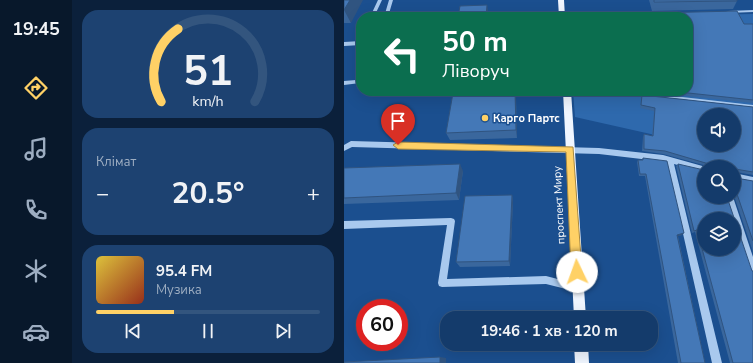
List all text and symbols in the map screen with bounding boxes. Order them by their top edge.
text: 19:45 [12,17,60,41]
text: 50 m [442,23,508,61]
icon: left [376,28,428,80]
text: 51 [183,43,233,100]
text: Ліворуч [442,59,510,83]
icon: directions [22,74,50,102]
text: km/h [192,91,224,110]
pin [381,104,415,145]
map controls [697,108,741,256]
button: sound [697,108,741,152]
icon: arrive [387,110,409,132]
place label: Карго Партс [493,111,560,126]
marker: Карго Партс [480,113,490,123]
icon: music [22,135,50,163]
text: Клімат [96,153,136,171]
button: search [697,160,741,204]
street label: проспект Миру [549,165,569,244]
text: 20.5° [172,173,244,214]
text: − [96,179,109,209]
text: + [307,179,320,209]
icon: phone [22,196,50,224]
button: layers [697,212,741,256]
position arrow [556,251,598,293]
icon: climate [22,257,50,285]
text: 95.4 FM [156,261,212,281]
text: Музика [156,281,202,299]
speed limit sign: 60 [356,299,408,351]
icon: car [22,318,50,346]
icon: previous [122,320,144,342]
icon: pause [197,320,219,342]
icon: next [272,320,294,342]
text: 19:46 · 1 хв · 120 m [480,321,618,341]

